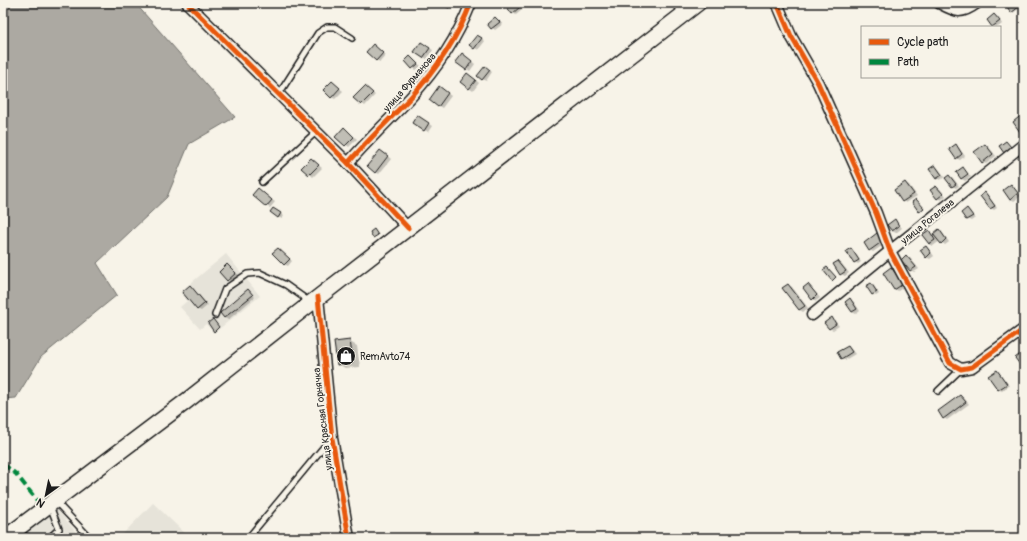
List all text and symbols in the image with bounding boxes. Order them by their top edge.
legend [861,26,1001,78]
text: Cycle path [897,35,949,50]
street label: улица Фурманова [380,51,439,115]
text: Path [897,55,919,70]
street label: улица Рогалева [898,196,957,248]
shop icon: RemAvto74 [335,345,357,367]
place label: RemAvto74 [360,351,411,363]
street label: улица Красная Горнячка [311,367,335,472]
north arrow [26,475,66,515]
text: N [34,495,47,510]

